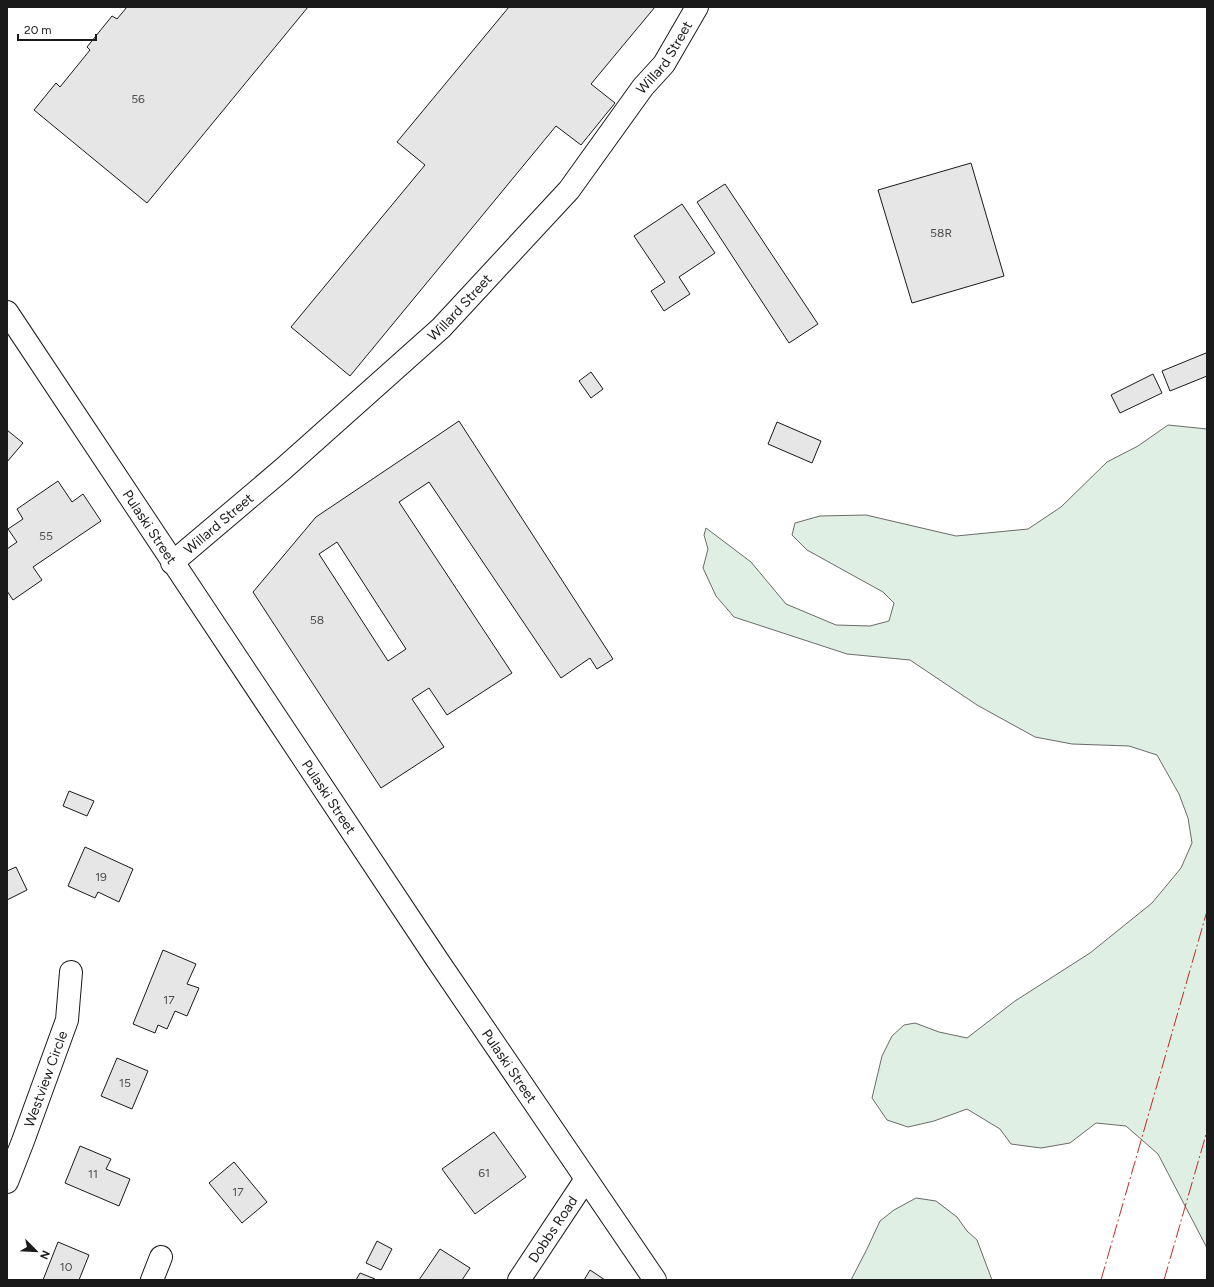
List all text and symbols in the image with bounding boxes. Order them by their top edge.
scale bar [18,16,96,42]
street label: Willard Street [633,18,696,97]
text: 20 m [24,23,52,37]
house number: 56 [131,92,145,106]
house number: 58R [930,226,952,240]
street label: Willard Street [424,270,495,344]
street label: Pulaski Street [119,487,180,567]
street label: Willard Street [180,489,257,558]
house number: 55 [39,529,53,543]
house number: 58 [310,613,324,627]
street label: Pulaski Street [298,757,360,837]
house number: 19 [95,870,107,884]
house number: 17 [163,993,175,1007]
street label: Pulaski Street [478,1026,540,1106]
street label: Westview Circle [20,1028,71,1129]
house number: 15 [119,1076,131,1090]
house number: 61 [478,1166,490,1180]
house number: 11 [88,1167,98,1181]
house number: 17 [232,1185,244,1199]
street label: Dobbs Road [525,1193,581,1266]
north arrow [16,1231,56,1271]
text: N [37,1248,52,1261]
house number: 10 [60,1260,73,1274]

